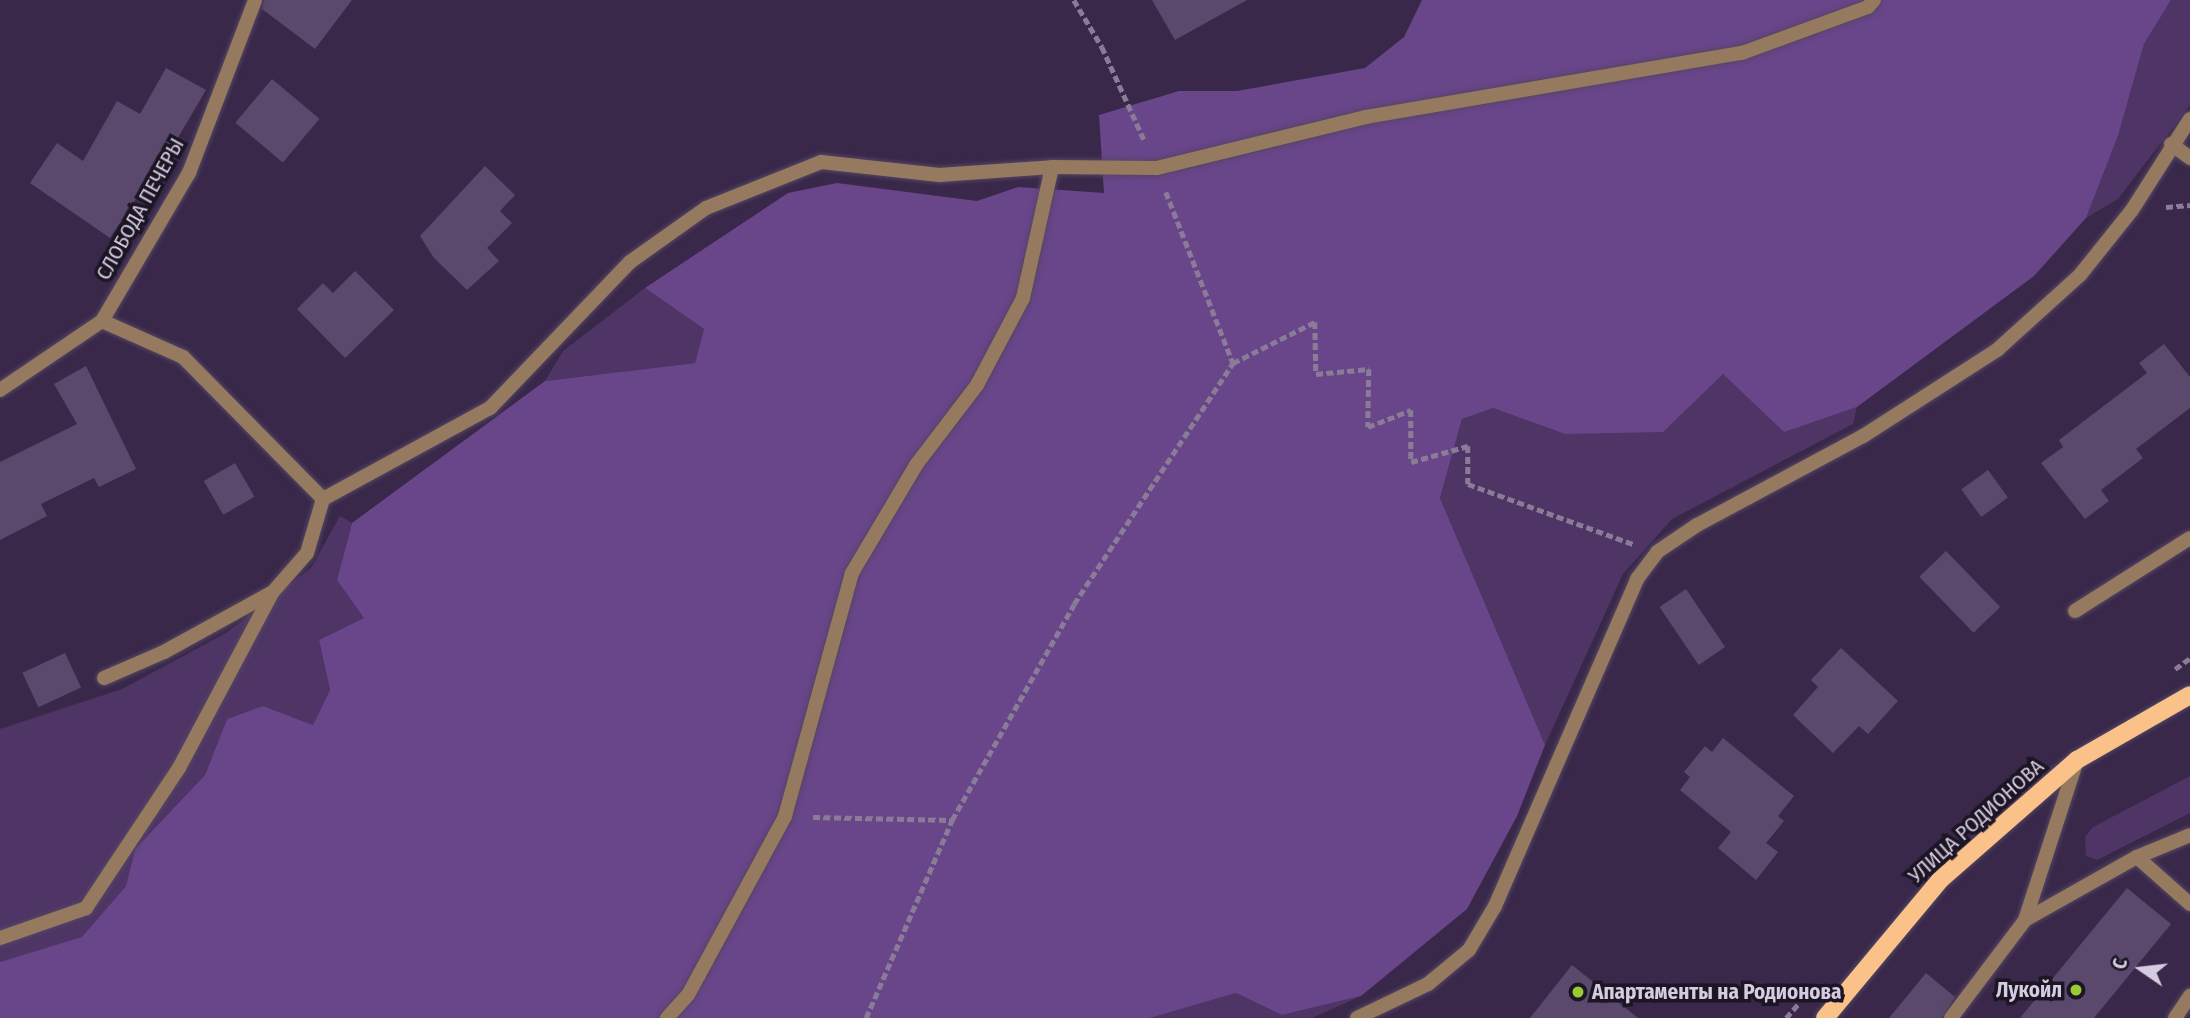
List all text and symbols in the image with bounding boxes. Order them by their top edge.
street label: СЛОБОДА ПЕЧЕРЫ [91,134,189,284]
street label: УЛИЦА РОДИОНОВА [1903,754,2049,888]
north arrow [2106,934,2176,1004]
text: С [2108,956,2133,971]
place label: Лукойл [1996,977,2062,1003]
place label: Апартаменты на Родионова [1592,979,1841,1005]
marker: Лукойл [2068,982,2084,998]
marker: Апартаменты на Родионова [1570,984,1586,1000]

